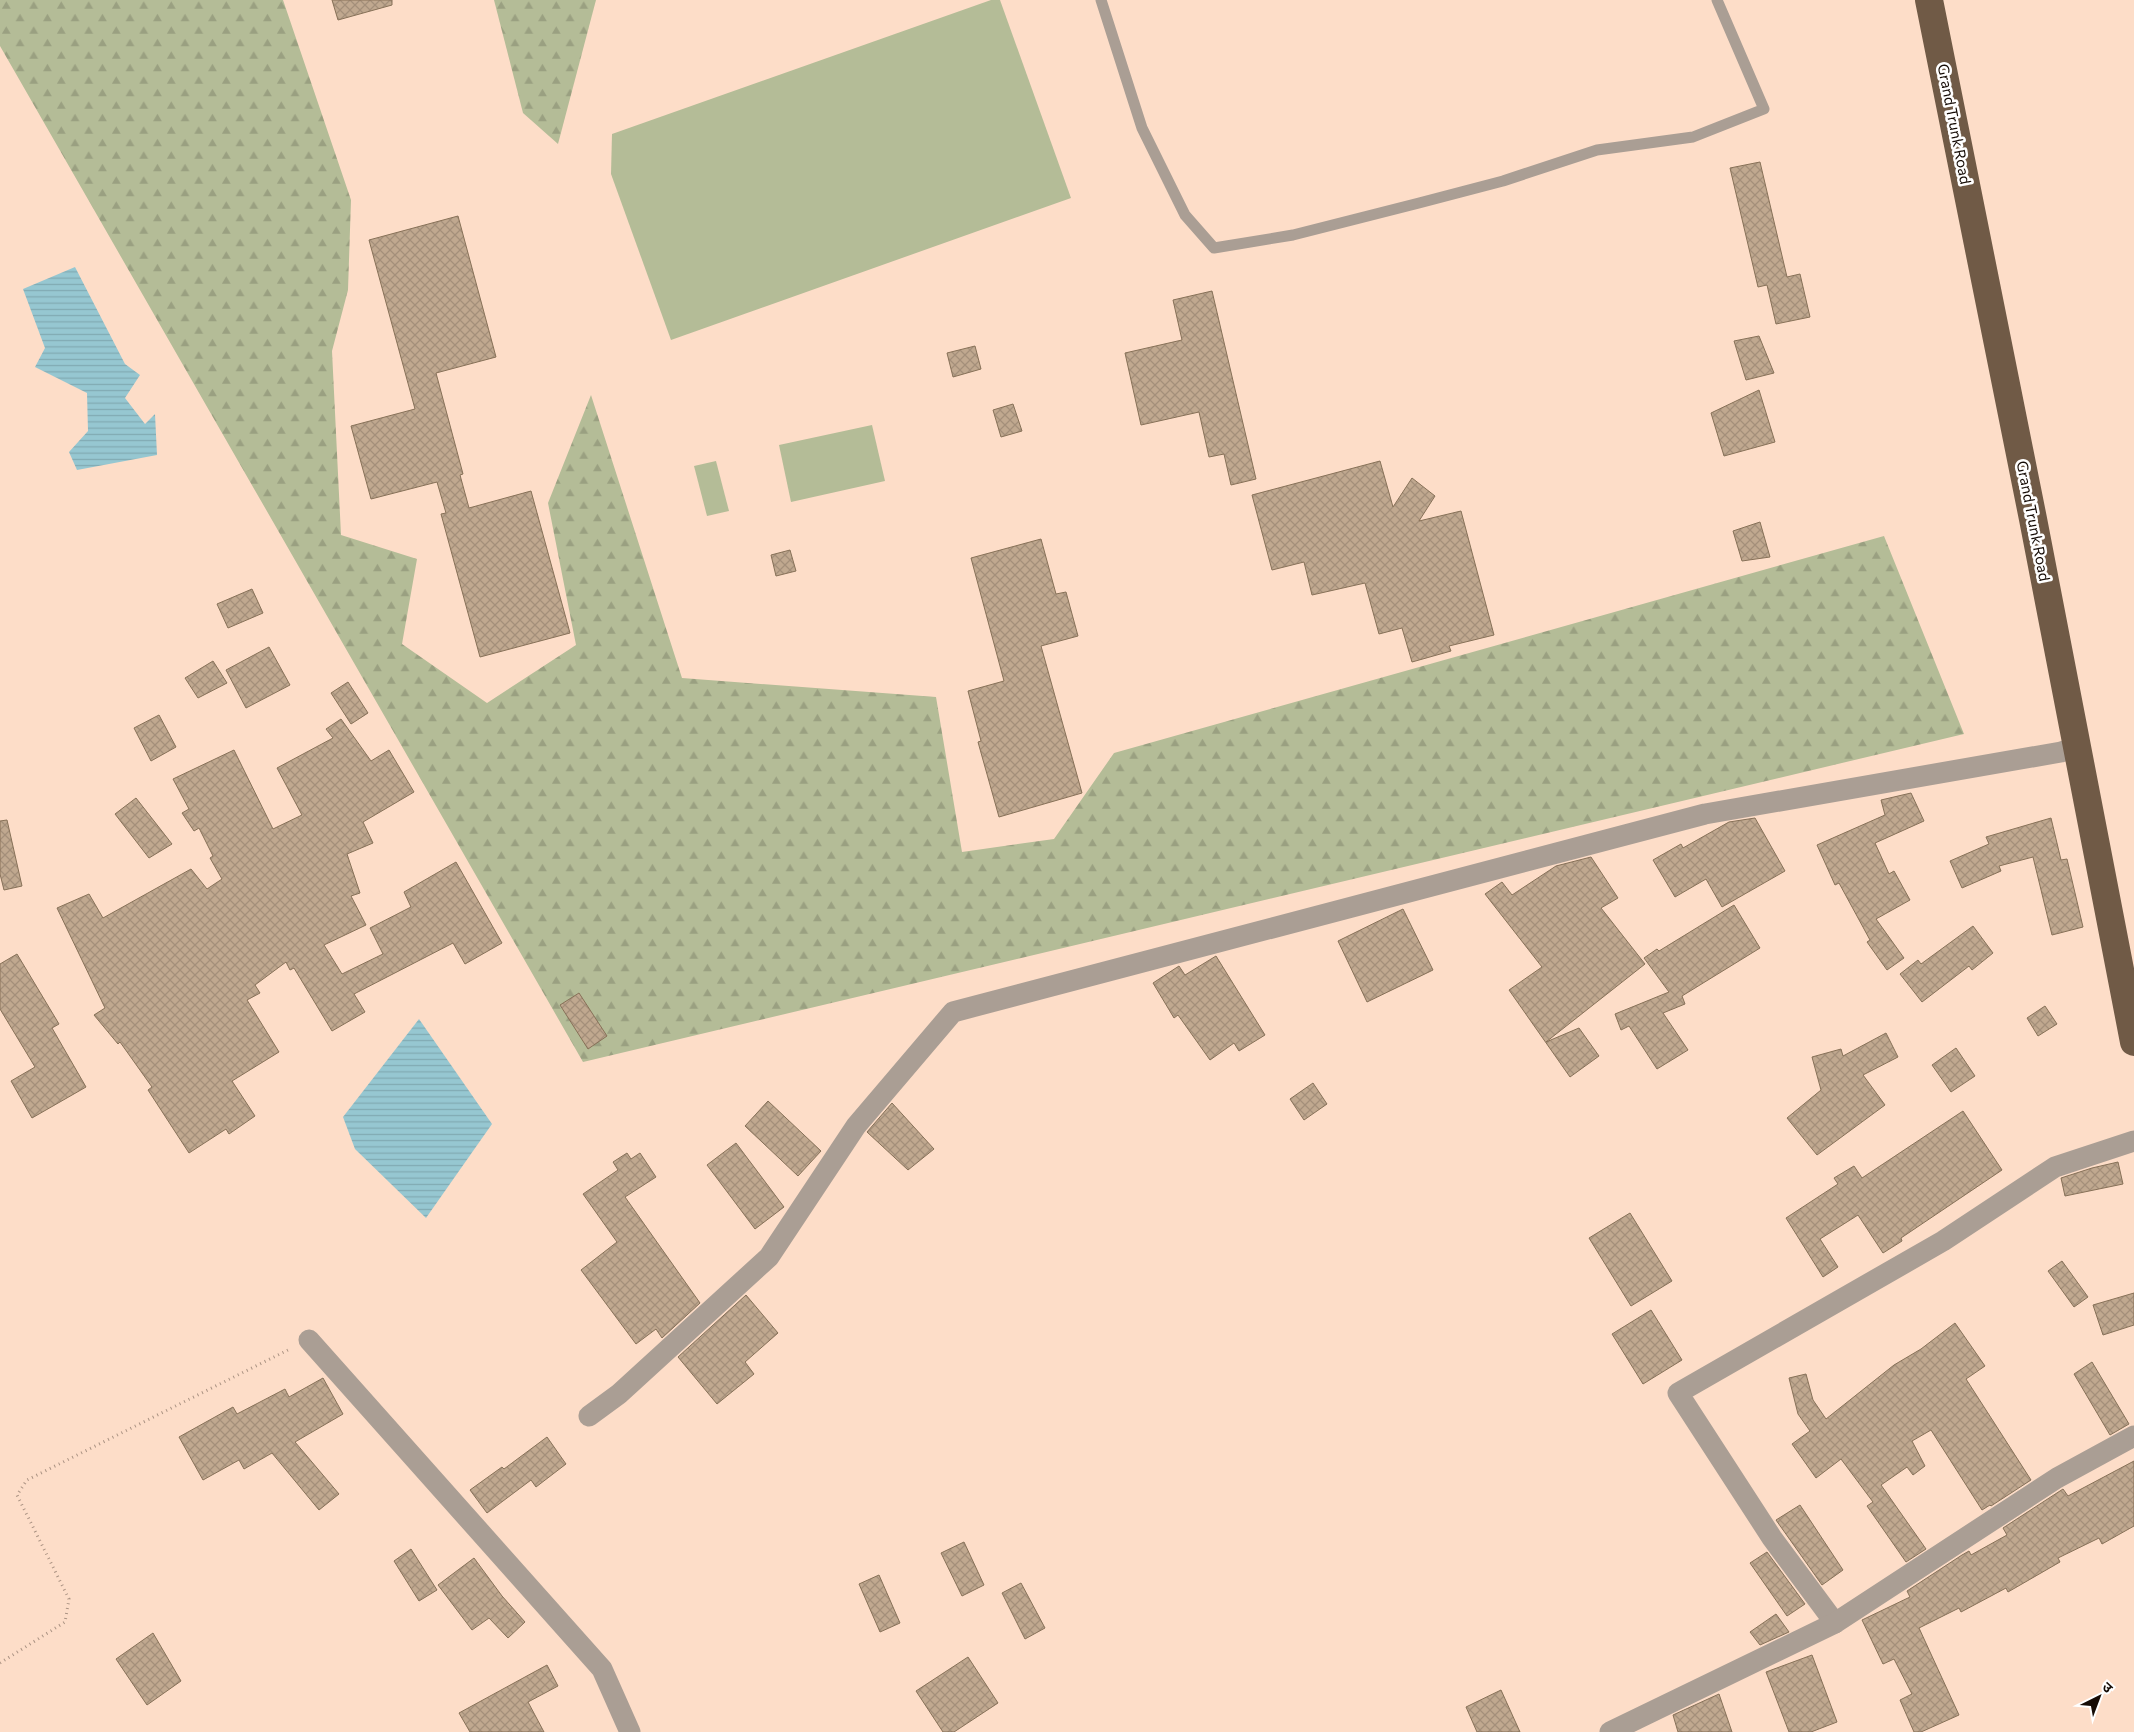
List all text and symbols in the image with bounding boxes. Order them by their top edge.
street label: Grand Trunk Road [1934,62,1975,185]
street label: Grand Trunk Road [2013,459,2054,582]
north arrow [2074,1672,2124,1722]
text: उ [2099,1678,2117,1697]

